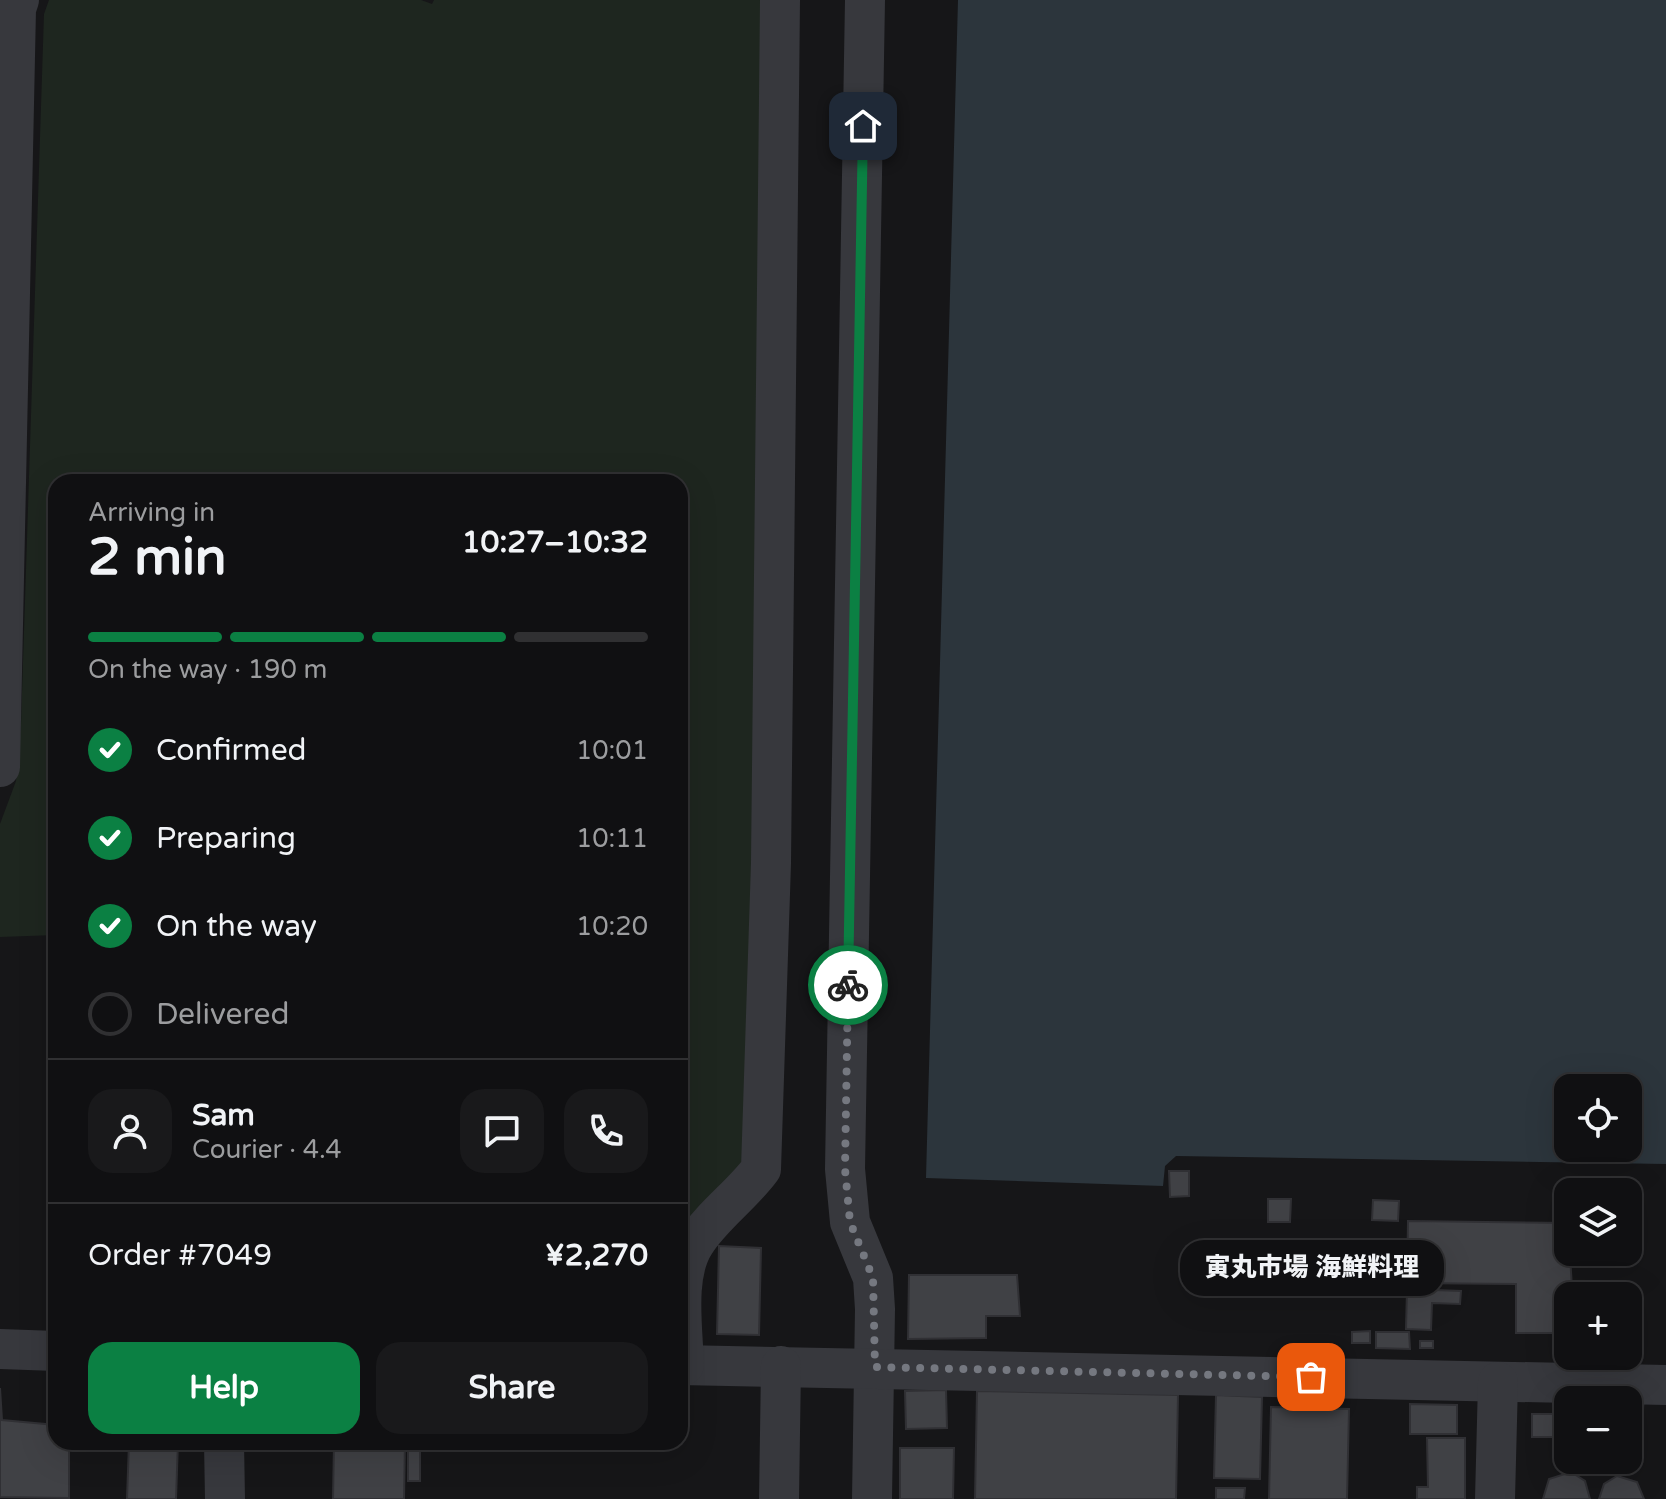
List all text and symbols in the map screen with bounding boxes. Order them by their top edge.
pin [829,92,897,160]
icon: home [841,104,885,148]
text: Arriving in [88,497,215,528]
text: 10:27–10:32 [462,524,648,561]
text: 2 min [88,526,227,589]
text: On the way · 190 m [88,654,327,685]
icon: check [88,728,132,772]
text: Confirmed [156,732,307,769]
text: 10:01 [576,735,648,766]
icon: check [88,816,132,860]
text: Preparing [156,820,296,857]
text: 10:11 [576,823,648,854]
icon: check [88,904,132,948]
text: On the way [156,908,317,945]
text: 10:20 [576,911,648,942]
courier [808,945,888,1025]
icon: bike [826,963,870,1007]
text: Delivered [156,996,290,1033]
map controls [1554,1074,1642,1474]
button: locate [1554,1074,1642,1162]
button: person [88,1089,172,1173]
button: chat [460,1089,544,1173]
button: phone [564,1089,648,1173]
text: Sam [192,1097,255,1134]
text: Courier · 4.4 [192,1134,342,1165]
button: layers [1554,1178,1642,1266]
text: Order #7049 [88,1237,272,1274]
text: ¥2,270 [545,1237,648,1274]
callout: 寅丸市場 海鮮料理 [1179,1241,1443,1297]
text: 寅丸市場 海鮮料理 [1205,1252,1419,1283]
button: + [1554,1282,1642,1370]
button: Help [88,1342,360,1434]
button: Share [376,1342,648,1434]
pin [1277,1343,1345,1411]
icon: bag [1289,1355,1333,1399]
button: − [1554,1386,1642,1474]

